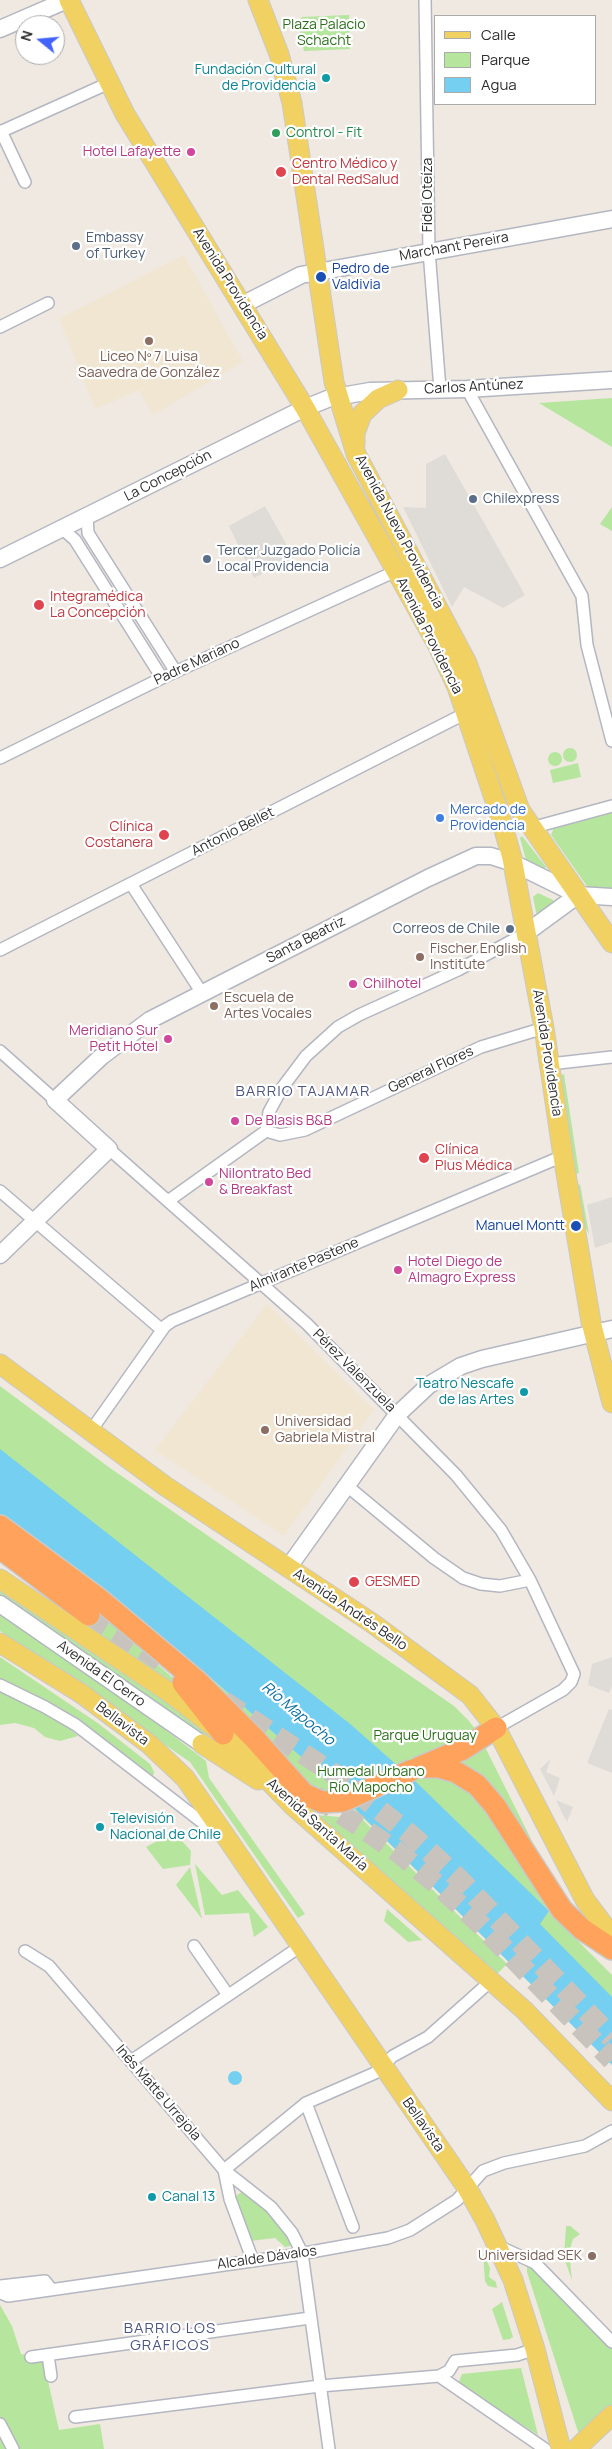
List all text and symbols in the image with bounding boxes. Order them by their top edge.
north arrow [15,15,65,65]
legend [434,15,597,105]
park label: Plaza Palacio Schacht [282,17,366,49]
text: Calle [481,24,516,45]
text: N [16,28,37,43]
text: Parque [481,49,530,70]
place label: Fundación Cultural de Providencia [195,62,316,94]
marker: Fundación Cultural de Providencia [320,72,332,84]
text: Agua [481,74,517,95]
place label: Control - Fit [286,125,362,141]
marker: Control - Fit [270,127,282,139]
place label: Hotel Lafayette [83,144,181,160]
marker: Hotel Lafayette [185,146,197,158]
place label: Centro Médico y Dental RedSalud [292,156,399,188]
street label: Fidel Oteíza [420,158,436,232]
marker: Centro Médico y Dental RedSalud [274,165,288,179]
street label: Avenida Providencia [189,225,271,343]
street label: Marchant Pereira [398,229,510,265]
place label: Embassy of Turkey [86,230,145,262]
marker: Embassy of Turkey [70,240,82,252]
place label: Pedro de Valdivia [332,261,389,294]
marker: Pedro de Valdivia [314,270,328,284]
marker: Liceo Nº 7 Luisa Saavedra de González [143,335,155,347]
place label: Liceo Nº 7 Luisa Saavedra de González [78,349,220,382]
street label: Carlos Antúnez [424,376,524,398]
street label: La Concepción [122,447,214,505]
street label: Avenida Nueva Providencia [351,452,447,612]
place label: Chilexpress [483,491,559,507]
marker: Chilexpress [467,493,479,505]
place label: Tercer Juzgado Policía Local Providencia [217,543,360,576]
marker: Tercer Juzgado Policía Local Providencia [201,553,213,565]
street label: Avenida Providencia [392,575,466,697]
place label: Integramédica La Concepción [50,589,145,622]
marker: Integramédica La Concepción [32,598,46,612]
street label: Padre Mariano [152,635,242,689]
place label: Mercado de Providencia [450,802,526,834]
street label: Antonio Bellet [189,804,277,860]
marker: Mercado de Providencia [434,812,446,824]
place label: Clínica Costanera [85,819,153,852]
marker: Clínica Costanera [157,828,171,842]
street label: Santa Beatriz [264,913,348,967]
place label: Correos de Chile [393,921,500,937]
marker: Correos de Chile [504,923,516,935]
place label: Fischer English Institute [430,941,527,974]
marker: Fischer English Institute [414,951,426,963]
place label: Chilhotel [363,976,421,992]
marker: Chilhotel [347,978,359,990]
street label: Avenida Providencia [529,988,565,1118]
place label: Escuela de Artes Vocales [224,990,312,1022]
marker: Escuela de Artes Vocales [208,1000,220,1012]
place label: Meridiano Sur Petit Hotel [69,1023,158,1056]
marker: Meridiano Sur Petit Hotel [162,1033,174,1045]
street label: General Flores [386,1043,476,1097]
district label: BARRIO TAJAMAR [234,1083,372,1101]
place label: De Blasis B&B [245,1113,332,1129]
marker: De Blasis B&B [229,1115,241,1127]
place label: Clínica Plus Médica [435,1142,512,1174]
marker: Clínica Plus Médica [417,1151,431,1165]
place label: Nilontrato Bed & Breakfast [219,1166,311,1198]
marker: Nilontrato Bed & Breakfast [203,1176,215,1188]
place label: Manuel Montt [476,1218,565,1234]
marker: Manuel Montt [569,1219,583,1233]
street label: Almirante Pastene [247,1234,361,1296]
place label: Hotel Diego de Almagro Express [408,1254,515,1286]
marker: Hotel Diego de Almagro Express [392,1264,404,1276]
street label: Pérez Valenzuela [309,1326,399,1416]
place label: Teatro Nescafe de las Artes [416,1376,514,1408]
marker: Teatro Nescafe de las Artes [518,1386,530,1398]
place label: Universidad Gabriela Mistral [275,1414,375,1446]
marker: Universidad Gabriela Mistral [259,1424,271,1436]
street label: Avenida Andrés Bello [290,1566,410,1654]
place label: GESMED [365,1574,420,1590]
marker: GESMED [347,1575,361,1589]
street label: Avenida El Cerro [54,1637,148,1711]
water label: Río Mapocho [258,1678,338,1750]
street label: Bellavista [92,1699,152,1749]
park label: Parque Uruguay [373,1728,477,1744]
park label: Humedal Urbano Río Mapocho [317,1764,425,1796]
street label: Avenida Santa María [263,1775,371,1875]
place label: Televisión Nacional de Chile [110,1811,221,1844]
marker: Televisión Nacional de Chile [94,1821,106,1833]
street label: Inés Matte Urrejola [112,2042,204,2144]
street label: Bellavista [398,2095,448,2155]
place label: Canal 13 [162,2189,215,2205]
marker: Canal 13 [146,2191,158,2203]
street label: Alcalde Dávalos [216,2243,318,2273]
place label: Universidad SEK [478,2248,582,2264]
marker: Universidad SEK [586,2250,598,2262]
district label: BARRIO LOS GRÁFICOS [123,2320,217,2355]

